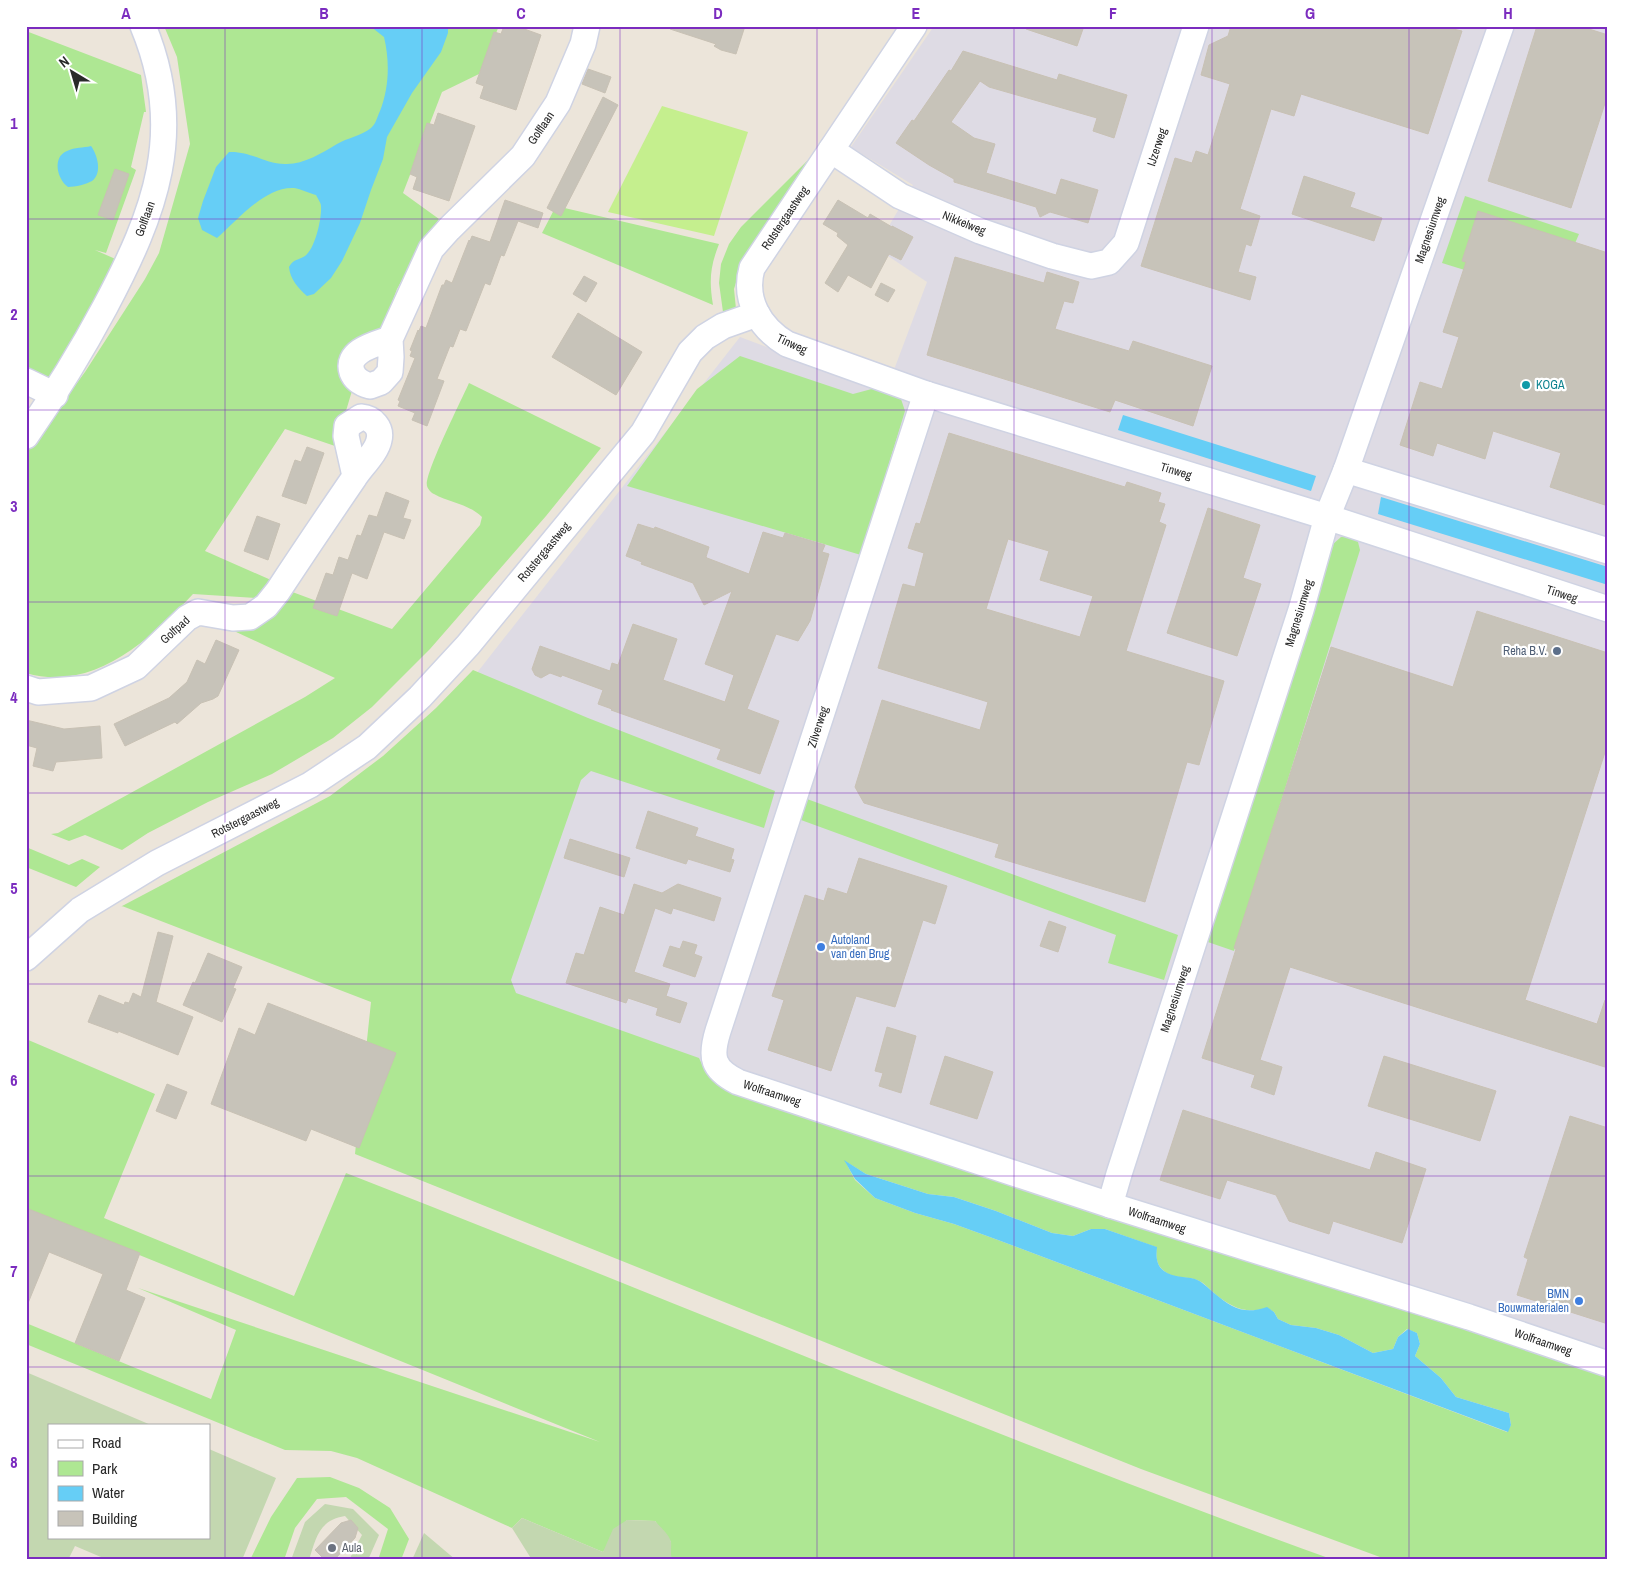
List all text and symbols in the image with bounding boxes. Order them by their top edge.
text: A [121,2,131,24]
text: B [319,2,329,24]
text: C [516,2,526,24]
text: D [713,2,723,24]
text: E [912,2,921,24]
text: F [1109,2,1117,24]
text: G [1305,2,1315,24]
text: H [1503,2,1513,24]
north arrow [48,48,98,98]
text: N [55,52,73,71]
street label: Golflaan [524,108,558,148]
text: 1 [10,112,18,134]
street label: IJzerweg [1143,125,1171,168]
street label: Rotstergaastweg [758,182,813,253]
street label: Magnesiumweg [1411,194,1449,265]
street label: Golflaan [131,199,159,239]
street label: Nikkelweg [940,207,989,239]
text: 2 [10,303,18,325]
street label: Tinweg [774,330,810,358]
place label: KOGA [1536,377,1565,393]
marker: KOGA [1520,379,1532,391]
street label: Tinweg [1158,459,1194,483]
text: 3 [10,495,18,517]
street label: Rotstergaastweg [514,518,574,585]
street label: Magnesiumweg [1281,577,1317,649]
street label: Tinweg [1544,581,1580,607]
street label: Golfpad [157,613,193,647]
place label: Reha B.V. [1503,643,1547,659]
marker: Reha B.V. [1551,645,1563,657]
text: 4 [10,686,18,708]
street label: Zilverweg [804,704,832,750]
street label: Rotstergaastweg [208,794,282,842]
text: 5 [10,877,18,899]
place label: Autoland van den Brug [830,932,890,962]
marker: Autoland van den Brug [815,941,827,953]
street label: Magnesiumweg [1157,963,1194,1035]
text: 6 [10,1069,18,1091]
street label: Wolfraamweg [741,1076,803,1110]
street label: Wolfraamweg [1126,1203,1188,1237]
text: 7 [10,1260,18,1282]
place label: BMN Bouwmaterialen [1498,1286,1569,1316]
marker: BMN Bouwmaterialen [1573,1295,1585,1307]
street label: Wolfraamweg [1512,1325,1574,1359]
legend [48,1424,210,1538]
text: Road [92,1432,121,1453]
text: 8 [10,1451,18,1473]
text: Park [92,1458,118,1479]
text: Water [92,1482,124,1503]
text: Building [92,1508,137,1529]
place label: Aula [341,1540,362,1556]
marker: Aula [326,1542,338,1554]

